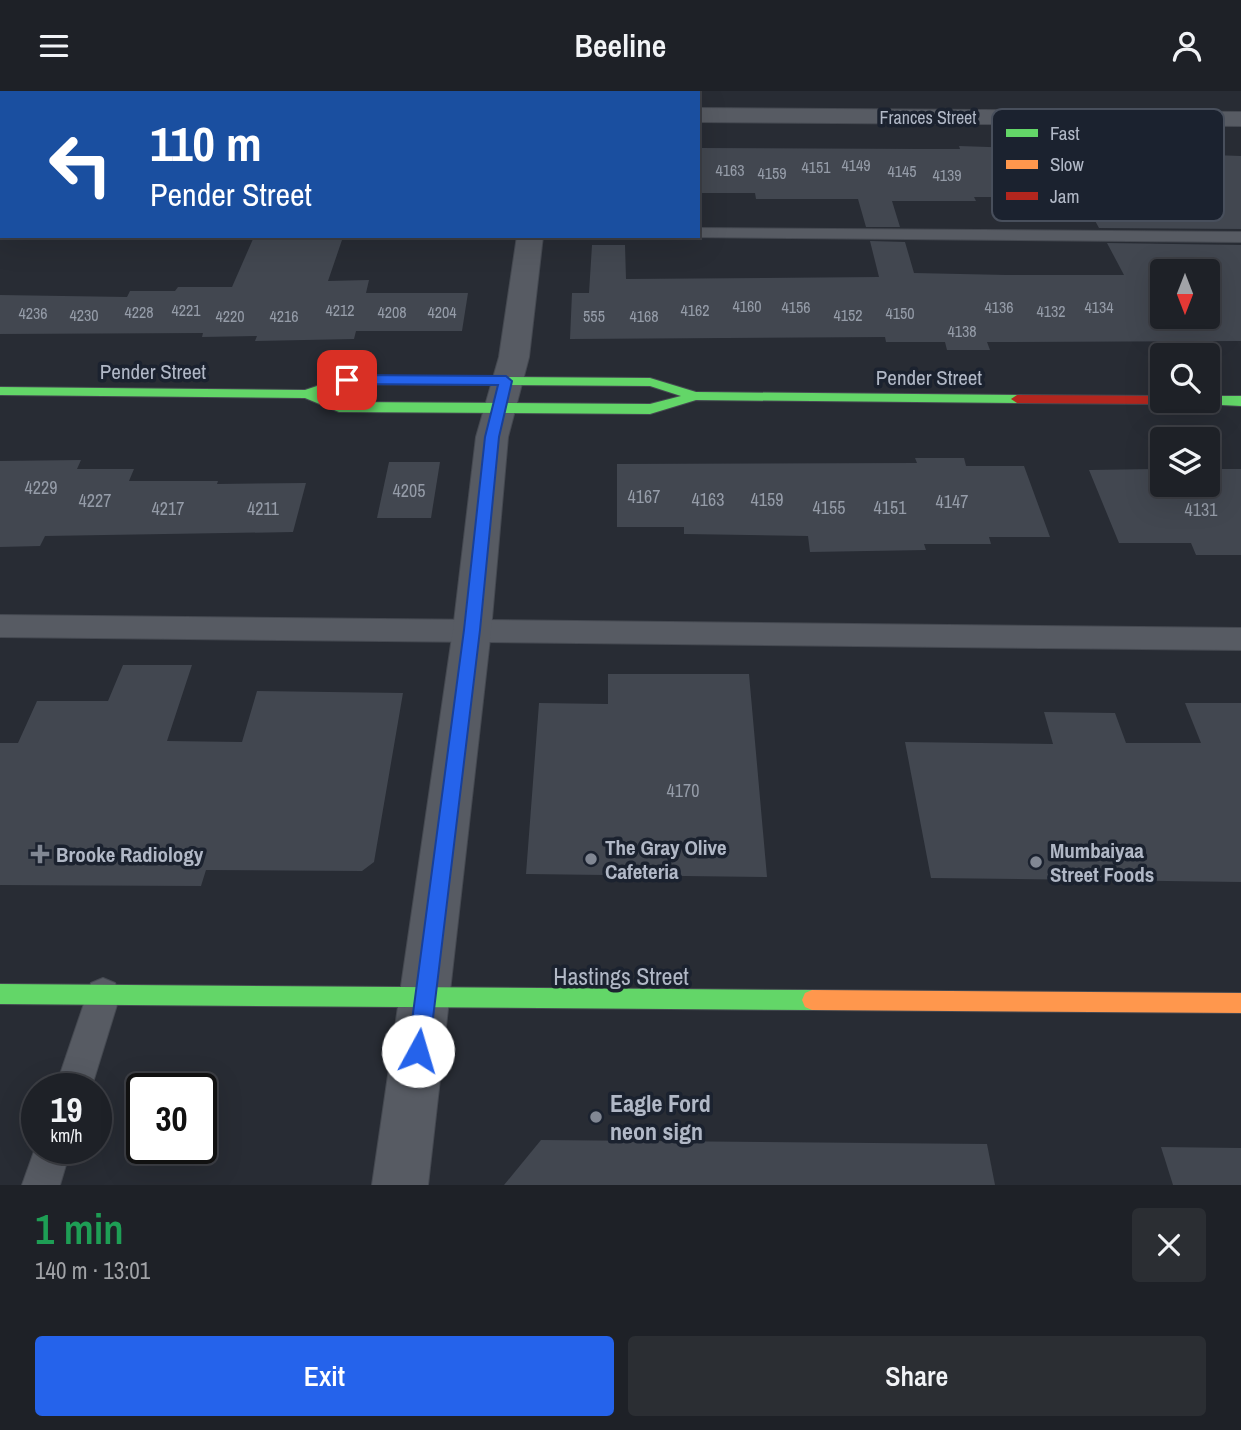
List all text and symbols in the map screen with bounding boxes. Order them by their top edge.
text: Beeline [575,24,666,67]
icon: menu [35,27,73,65]
icon: person [1168,27,1206,65]
street label: Frances Street [880,105,976,130]
legend [992,109,1224,221]
text: 110 m [150,110,262,176]
icon: left [35,119,126,210]
text: Fast [1050,120,1080,146]
text: Slow [1050,151,1085,177]
house number: 4149 [841,154,871,176]
house number: 4151 [801,156,831,178]
house number: 4163 [715,159,745,181]
house number: 4145 [887,160,917,182]
house number: 4159 [757,162,787,184]
house number: 4139 [932,164,962,186]
text: Pender Street [150,173,312,216]
text: Jam [1050,183,1079,209]
north arrow [1150,259,1220,329]
map controls [1150,259,1220,497]
house number: 4160 [732,295,762,317]
house number: 4156 [781,296,811,318]
house number: 4136 [984,296,1014,318]
house number: 4134 [1084,296,1114,318]
house number: 4221 [171,299,201,321]
house number: 4212 [325,299,355,321]
house number: 4162 [680,299,710,321]
house number: 4132 [1036,300,1066,322]
house number: 4228 [124,301,154,323]
house number: 4208 [377,301,407,323]
house number: 4204 [427,301,457,323]
house number: 4236 [18,302,48,324]
house number: 4150 [885,302,915,324]
house number: 4230 [69,304,99,326]
house number: 4152 [833,304,863,326]
house number: 4220 [215,305,245,327]
house number: 4216 [269,305,299,327]
house number: 555 [583,305,605,327]
house number: 4168 [629,305,659,327]
house number: 4138 [947,320,977,342]
button: search [1150,343,1220,413]
pin [317,350,377,410]
street label: Pender Street [100,357,206,386]
icon: arrive [328,361,366,399]
street label: Pender Street [876,363,982,392]
button: layers [1150,427,1220,497]
house number: 4229 [25,475,57,500]
house number: 4205 [393,478,425,503]
house number: 4167 [628,484,660,509]
house number: 4163 [692,487,724,512]
house number: 4159 [751,487,783,512]
house number: 4227 [79,488,111,513]
house number: 4147 [936,489,968,514]
house number: 4155 [813,495,845,520]
house number: 4151 [874,495,907,520]
house number: 4217 [152,496,184,521]
house number: 4211 [247,496,280,521]
house number: 4131 [1185,497,1218,522]
house number: 4170 [667,778,699,803]
place label: The Gray Olive Cafeteria [605,833,727,886]
place label: Mumbaiyaa Street Foods [1050,836,1154,889]
place label: Brooke Radiology [56,840,204,869]
marker: Brooke Radiology [30,844,50,864]
marker: The Gray Olive Cafeteria [583,851,599,867]
marker: Mumbaiyaa Street Foods [1028,854,1044,870]
street label: Hastings Street [553,960,689,992]
position arrow [381,1014,455,1088]
speed limit sign: 30 [126,1073,217,1164]
text: 19 [51,1086,82,1133]
place label: Eagle Ford neon sign [610,1087,711,1147]
marker: Eagle Ford neon sign [588,1109,604,1125]
text: km/h [51,1123,83,1148]
text: 1 min [35,1201,124,1257]
button: close [1132,1208,1206,1282]
text: 140 m · 13:01 [35,1255,150,1286]
button: Exit [35,1336,614,1416]
button: Share [628,1336,1206,1416]

